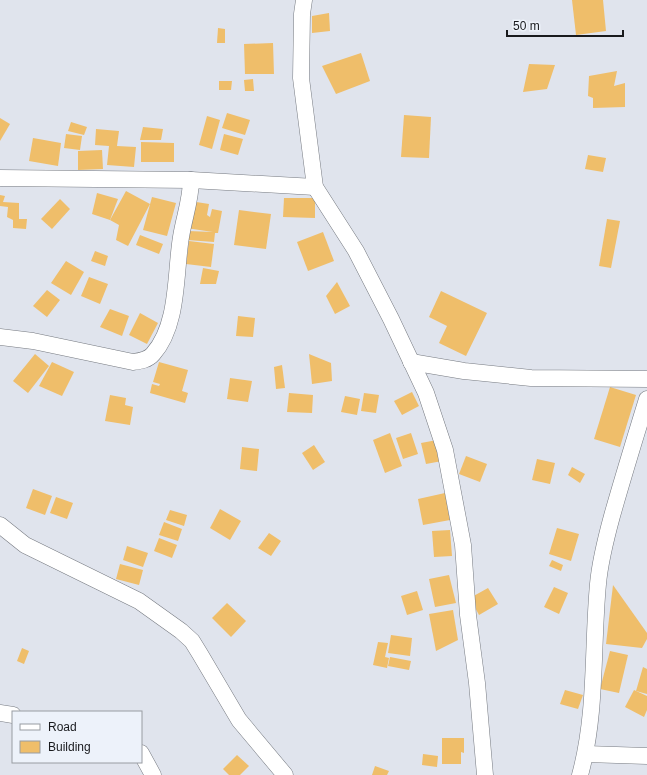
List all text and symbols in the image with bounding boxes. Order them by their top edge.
scale bar [507,12,623,38]
text: 50 m [513,19,540,33]
legend [12,711,142,763]
text: Road [48,720,77,734]
text: Building [48,740,91,754]

